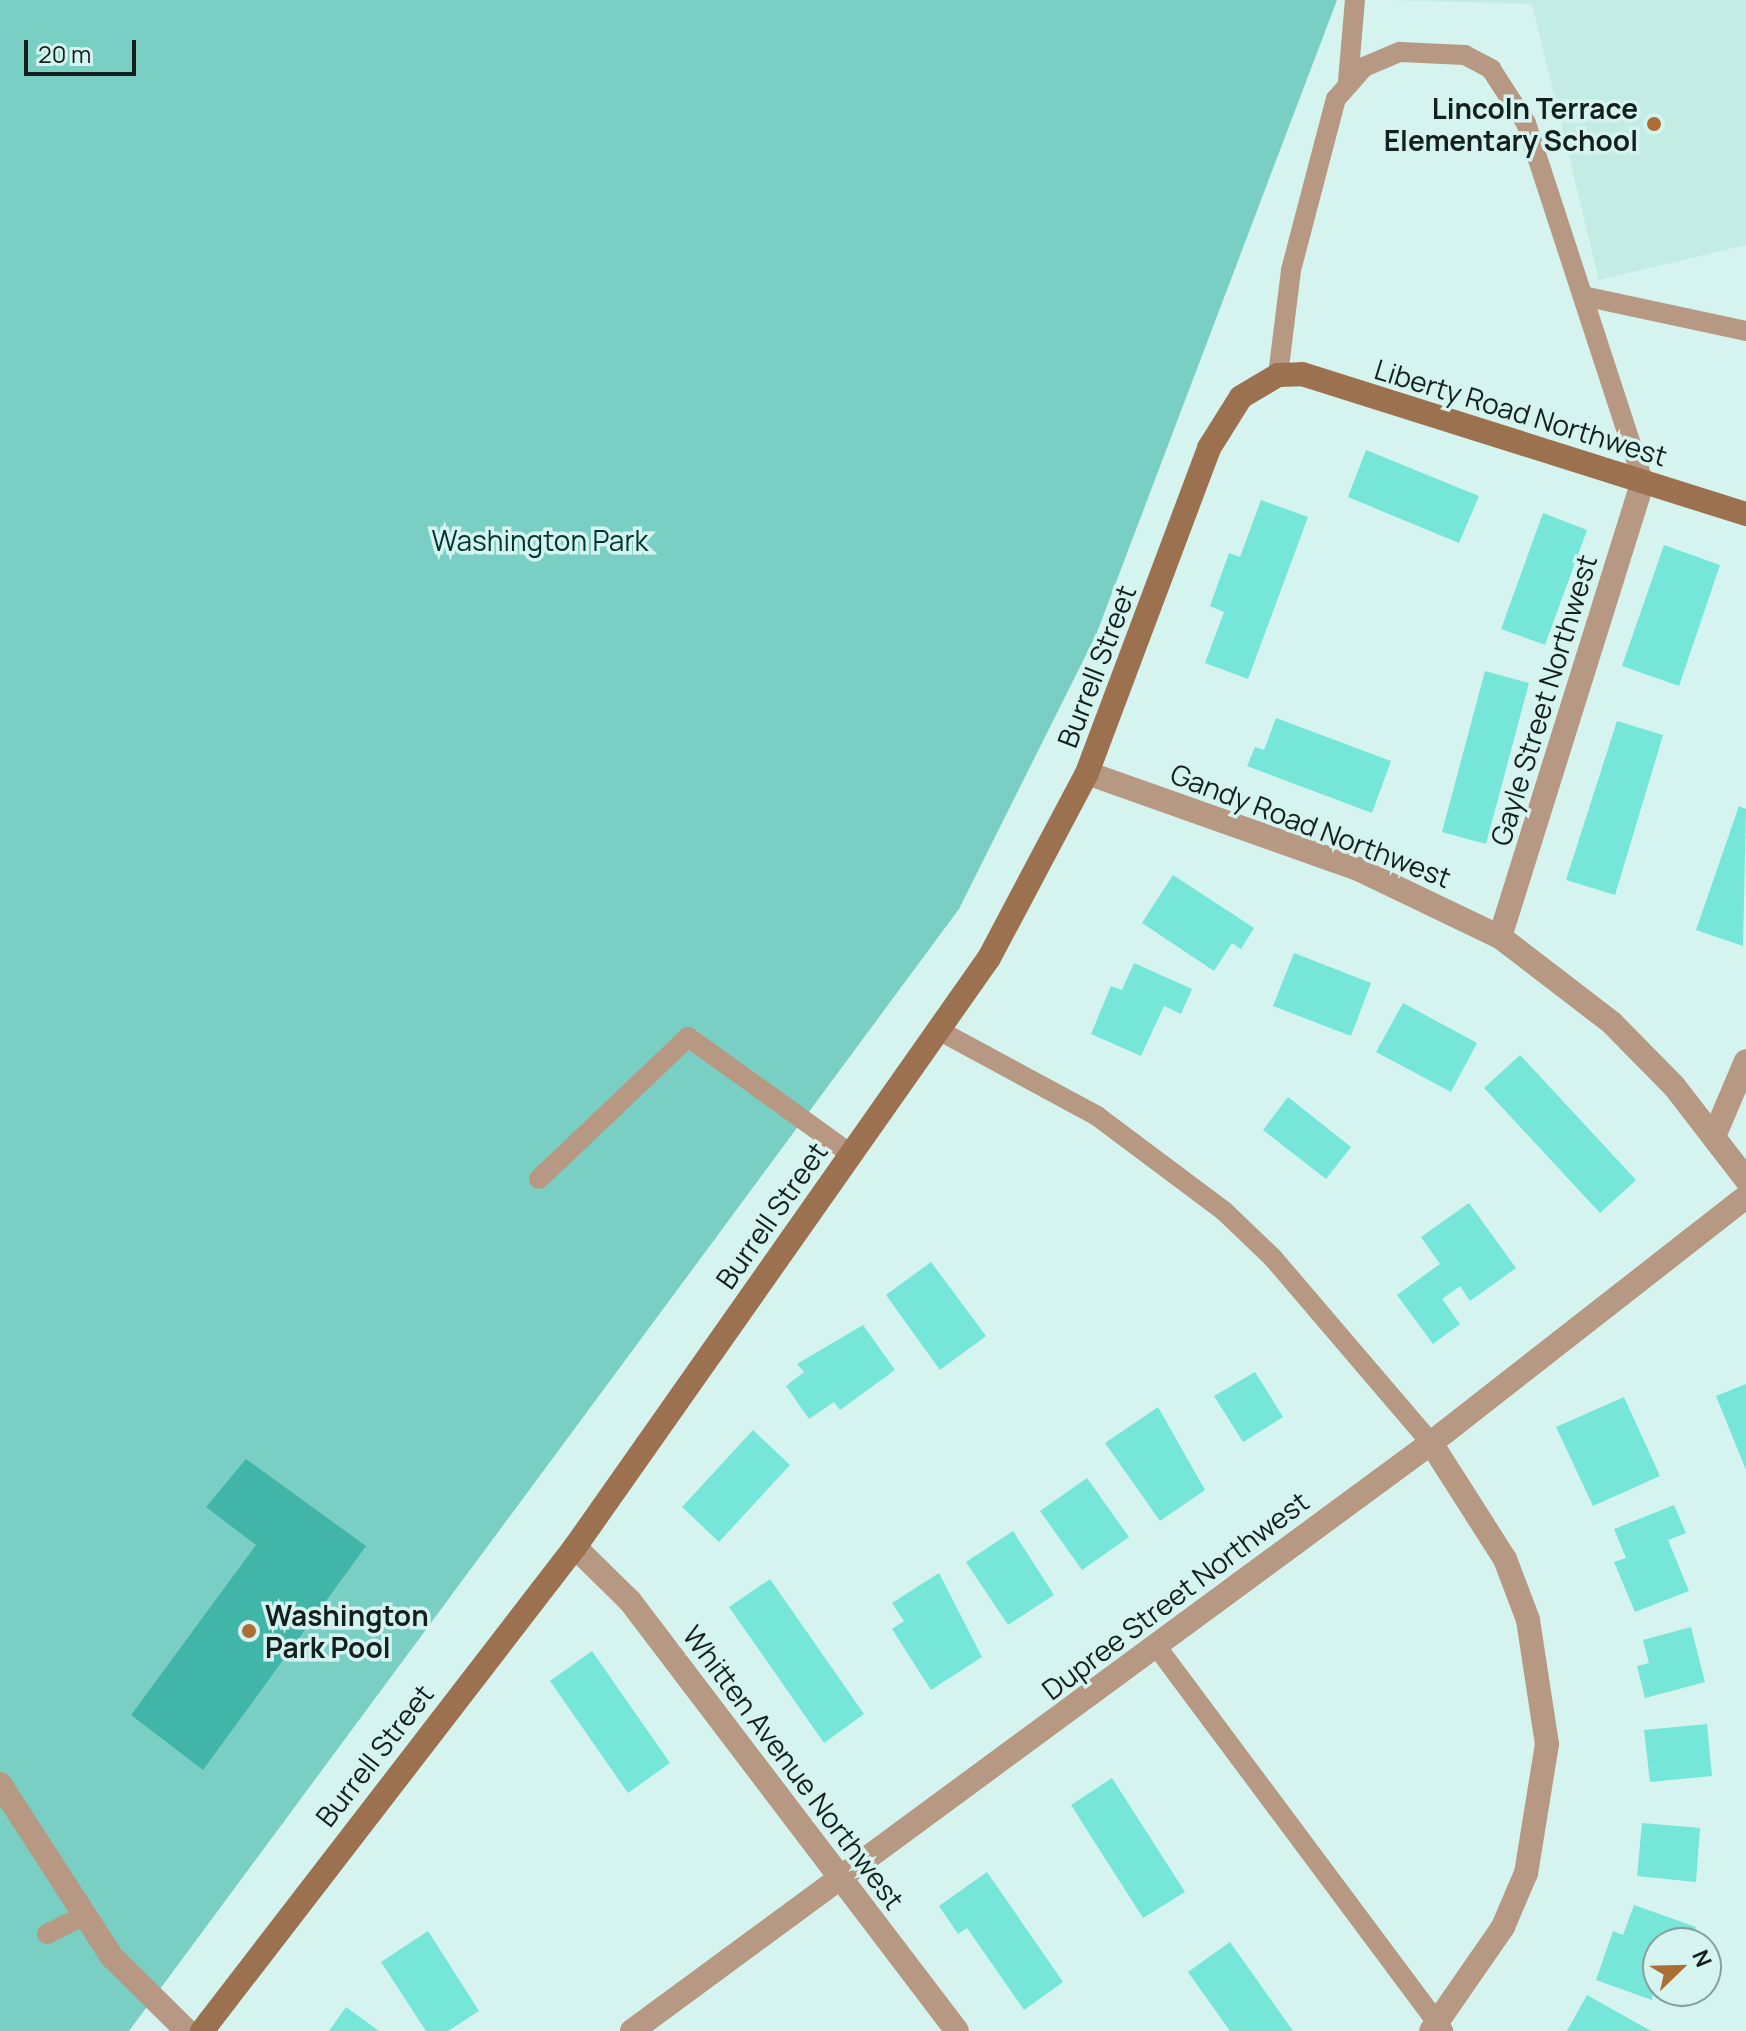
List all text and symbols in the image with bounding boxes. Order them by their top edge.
scale bar [28,24,140,74]
text: 20 m [38,37,91,70]
place label: Lincoln Terrace Elementary School [1384,91,1638,157]
marker: Lincoln Terrace Elementary School [1645,115,1663,133]
street label: Liberty Road Northwest [1371,352,1671,472]
park label: Washington Park [432,523,648,557]
street label: Gayle Street Northwest [1483,550,1603,850]
street label: Burrell Street [1050,580,1142,752]
street label: Gandy Road Northwest [1166,756,1456,894]
street label: Burrell Street [708,1135,834,1295]
street label: Dupree Street Northwest [1035,1484,1315,1706]
place label: Washington Park Pool [265,1598,429,1664]
street label: Whitten Avenue Northwest [676,1618,912,1916]
marker: Washington Park Pool [240,1622,258,1640]
street label: Burrell Street [308,1677,440,1833]
north arrow [1642,1927,1722,2007]
text: N [1685,1945,1719,1972]

